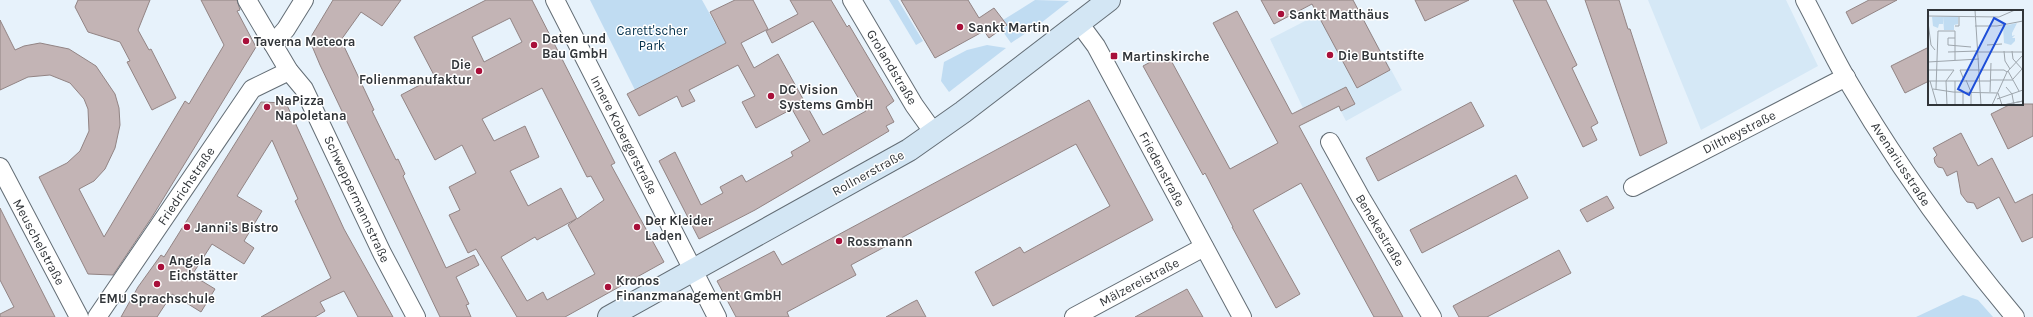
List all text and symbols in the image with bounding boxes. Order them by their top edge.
place label: Sankt Matthäus [1289,7,1389,22]
marker: Sankt Matthäus [1276,9,1286,19]
inset map [1928,10,2023,105]
place label: Sankt Martin [968,20,1050,35]
marker: Sankt Martin [955,22,965,32]
park label: Carett'scher Park [617,23,688,53]
street label: Grolandstraße [864,27,920,107]
place label: Daten und Bau GmbH [542,31,608,61]
place label: Taverna Meteora [254,34,355,49]
marker: Taverna Meteora [241,36,251,46]
marker: Daten und Bau GmbH [529,40,539,50]
place label: Die Buntstifte [1338,48,1424,63]
place label: Martinskirche [1122,49,1209,64]
marker: Die Buntstifte [1325,50,1335,60]
marker: Martinskirche [1109,51,1119,61]
place label: Die Folienmanufaktur [359,57,472,87]
marker: Die Folienmanufaktur [474,66,484,76]
street label: Innere Kobergerstraße [588,73,661,197]
place label: DC Vision Systems GmbH [779,82,873,112]
marker: DC Vision Systems GmbH [766,91,776,101]
place label: NaPizza Napoletana [275,93,347,123]
marker: NaPizza Napoletana [262,102,272,112]
street label: Diltheystraße [1700,107,1778,157]
street label: Avenariusstraße [1868,119,1934,209]
street label: Friedenstraße [1136,129,1188,209]
street label: Schweppermannstraße [321,133,393,265]
street label: Friedrichstraße [154,144,218,228]
street label: Rollnerstraße [829,147,907,199]
street label: Benekestraße [1353,191,1408,269]
street label: Meuschelstraße [10,196,68,288]
place label: Der Kleider Laden [645,213,714,243]
place label: Janni's Bistro [195,220,278,235]
marker: Janni's Bistro [182,222,192,232]
marker: Der Kleider Laden [632,222,642,232]
place label: Rossmann [847,234,913,249]
marker: Rossmann [834,236,844,246]
place label: Angela Eichstätter [169,253,239,283]
street label: Mälzereistraße [1097,255,1182,309]
marker: Angela Eichstätter [156,262,166,272]
place label: Kronos Finanzmanagement GmbH [616,273,782,303]
marker: EMU Sprachschule [152,279,162,289]
marker: Kronos Finanzmanagement GmbH [603,282,613,292]
place label: EMU Sprachschule [99,291,215,306]

